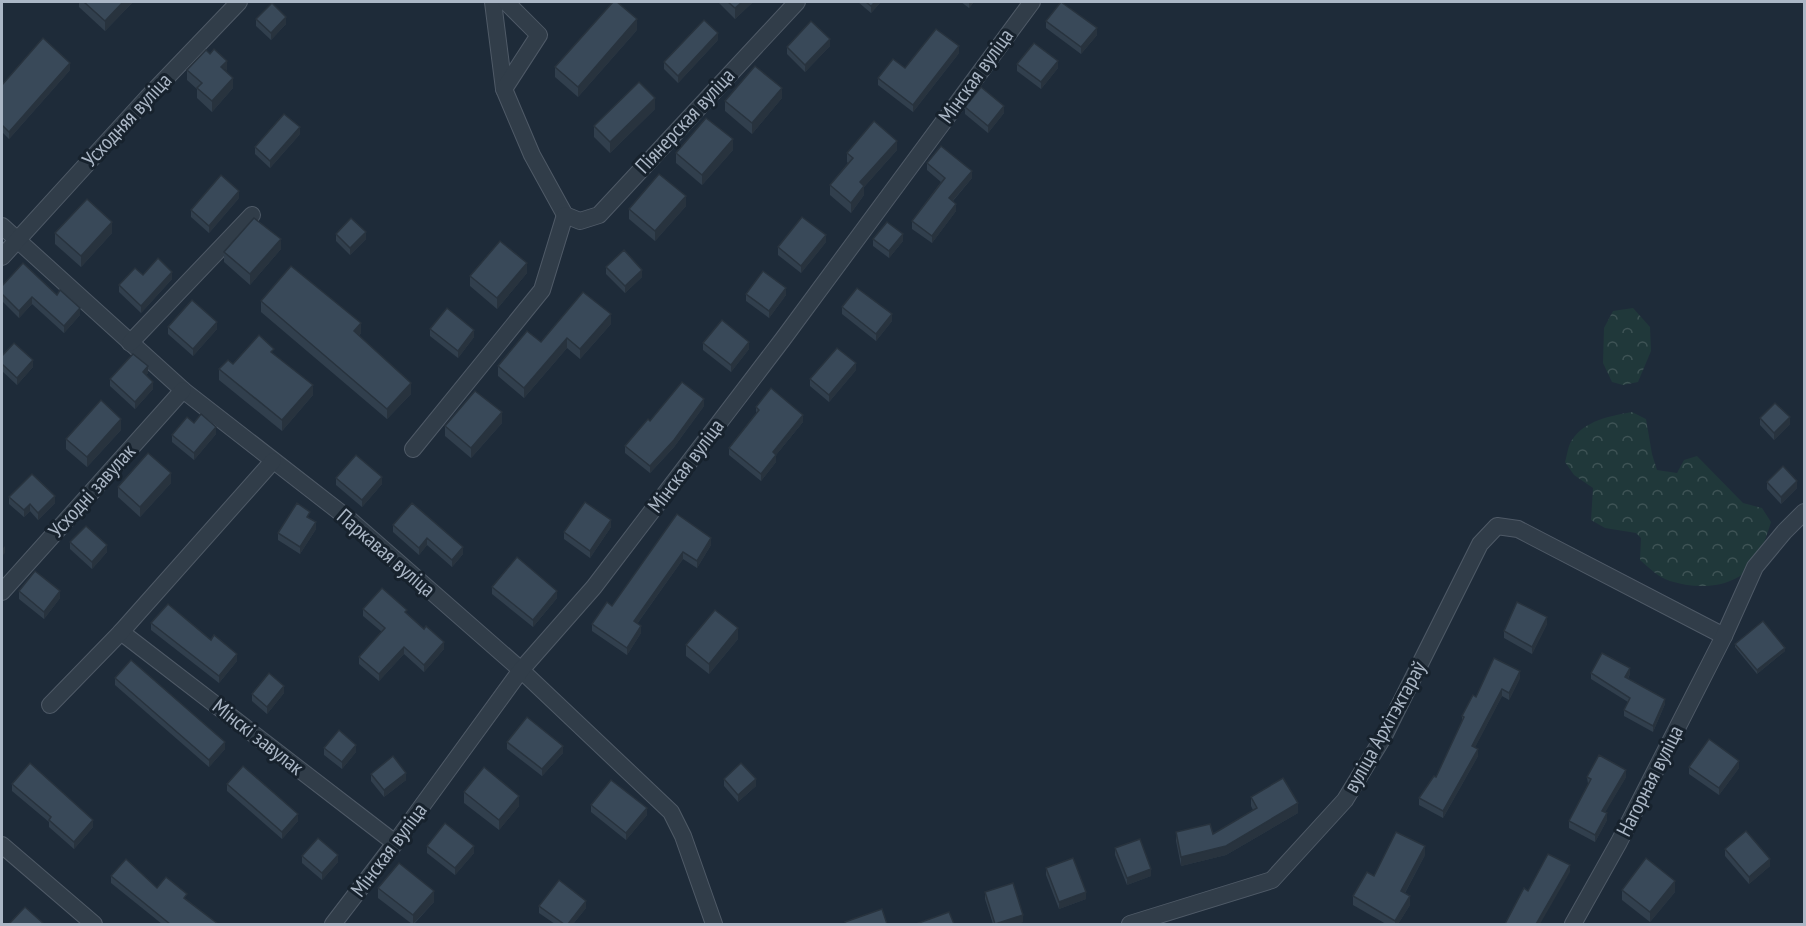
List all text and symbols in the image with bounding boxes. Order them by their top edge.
street label: Мінская вуліца [932,23,1019,128]
street label: Піянерская вуліца [629,62,740,179]
street label: Усходняя вуліца [76,67,177,172]
street label: Мінская вуліца [642,413,730,518]
street label: Усходні завулак [42,438,141,543]
street label: Паркавая вуліца [332,503,441,603]
street label: вуліца Архітэктараў [1337,656,1432,797]
street label: Мінскі завулак [207,693,309,781]
street label: Нагорная вуліца [1610,721,1689,841]
street label: Мінская вуліца [345,797,433,902]

